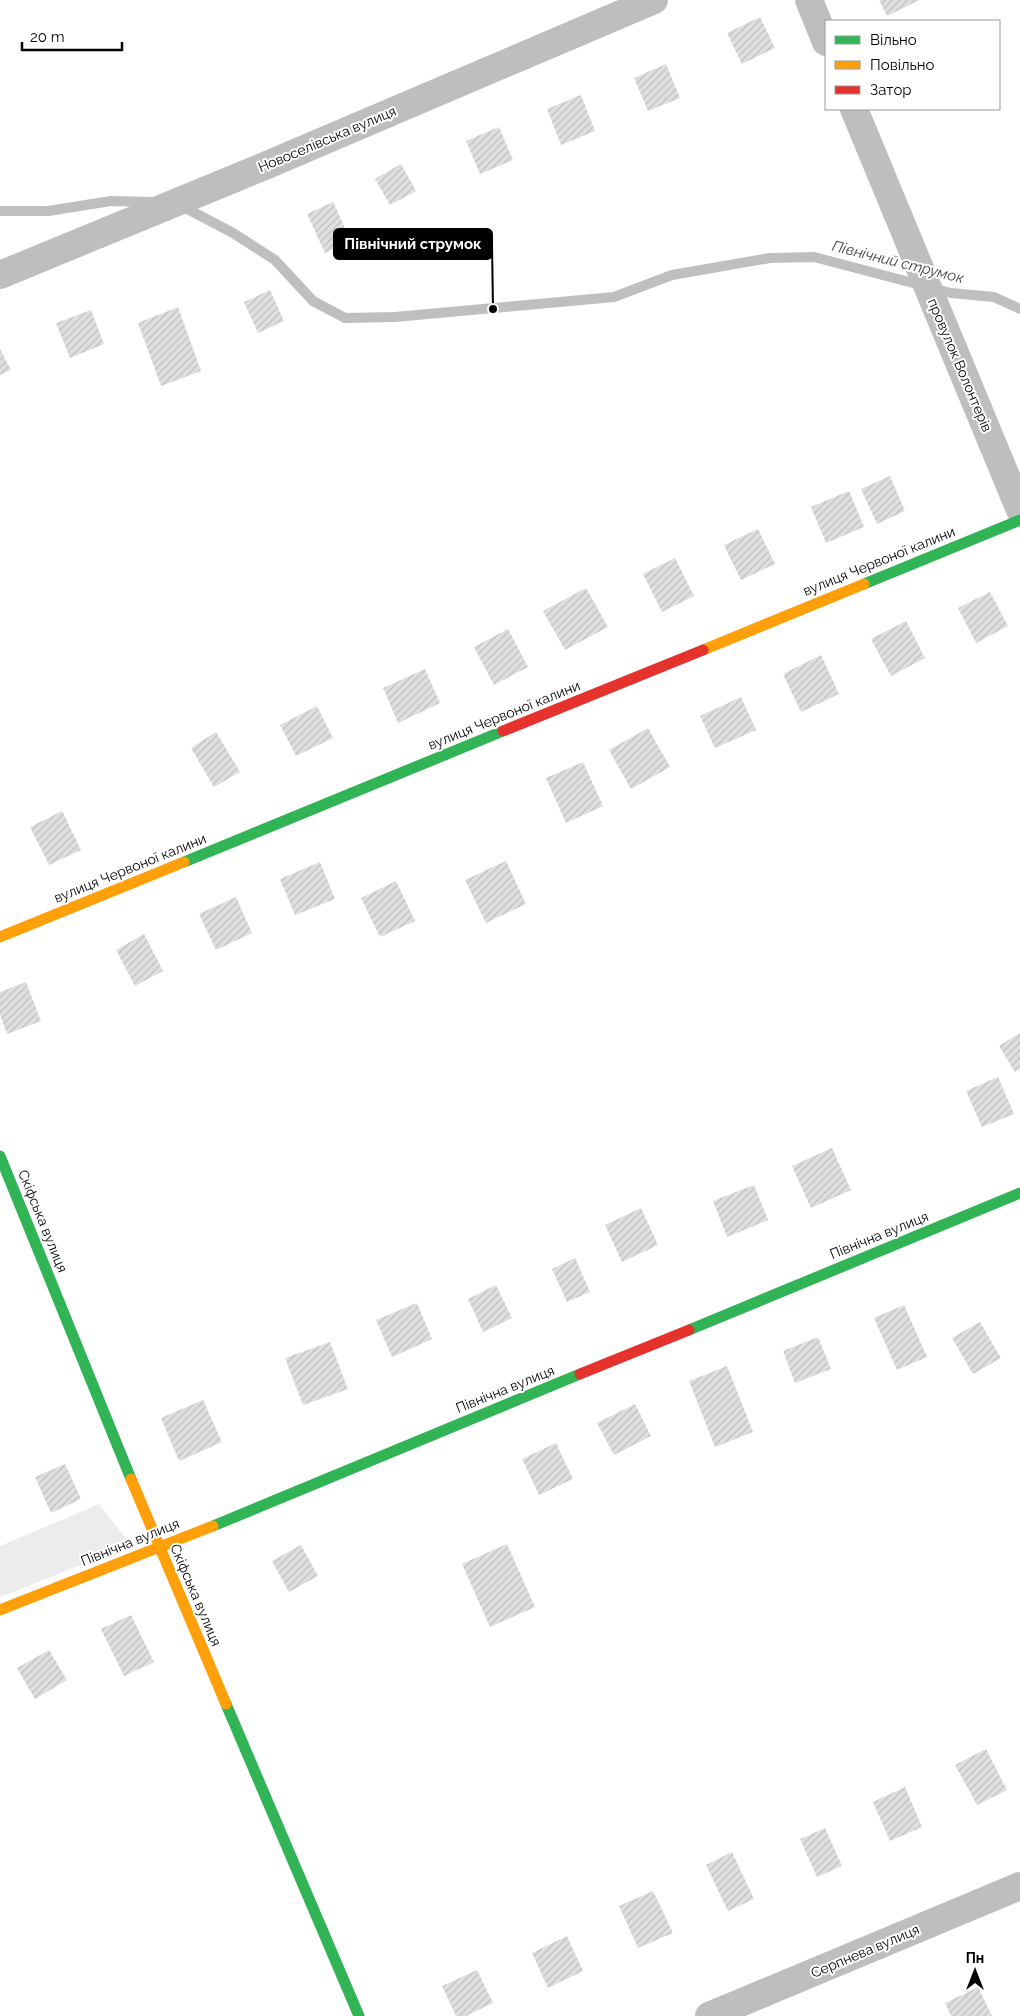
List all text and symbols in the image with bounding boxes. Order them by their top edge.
scale bar [22,20,122,52]
legend [825,20,1000,110]
text: 20 m [30,28,65,46]
text: Вільно [870,31,917,49]
text: Повільно [870,56,935,74]
text: Затор [870,81,912,99]
street label: Новоселівська вулиця [256,103,398,175]
callout: Північний струмок [334,229,492,259]
text: Північний струмок [344,235,482,253]
water label: Північний струмок [830,237,966,287]
street label: провулок Волонтерів [925,296,995,434]
street label: вулиця Червоної калини [801,523,957,599]
street label: вулиця Червоної калини [426,677,582,753]
street label: вулиця Червоної калини [52,830,208,906]
street label: Скіфська вулиця [15,1167,71,1275]
street label: Північна вулиця [827,1208,931,1262]
street label: Північна вулиця [453,1362,557,1416]
street label: Північна вулиця [78,1515,182,1569]
street label: Скіфська вулиця [167,1542,225,1648]
street label: Серпнева вулиця [808,1921,922,1981]
north arrow [950,1946,1000,1996]
text: Пн [966,1950,984,1966]

